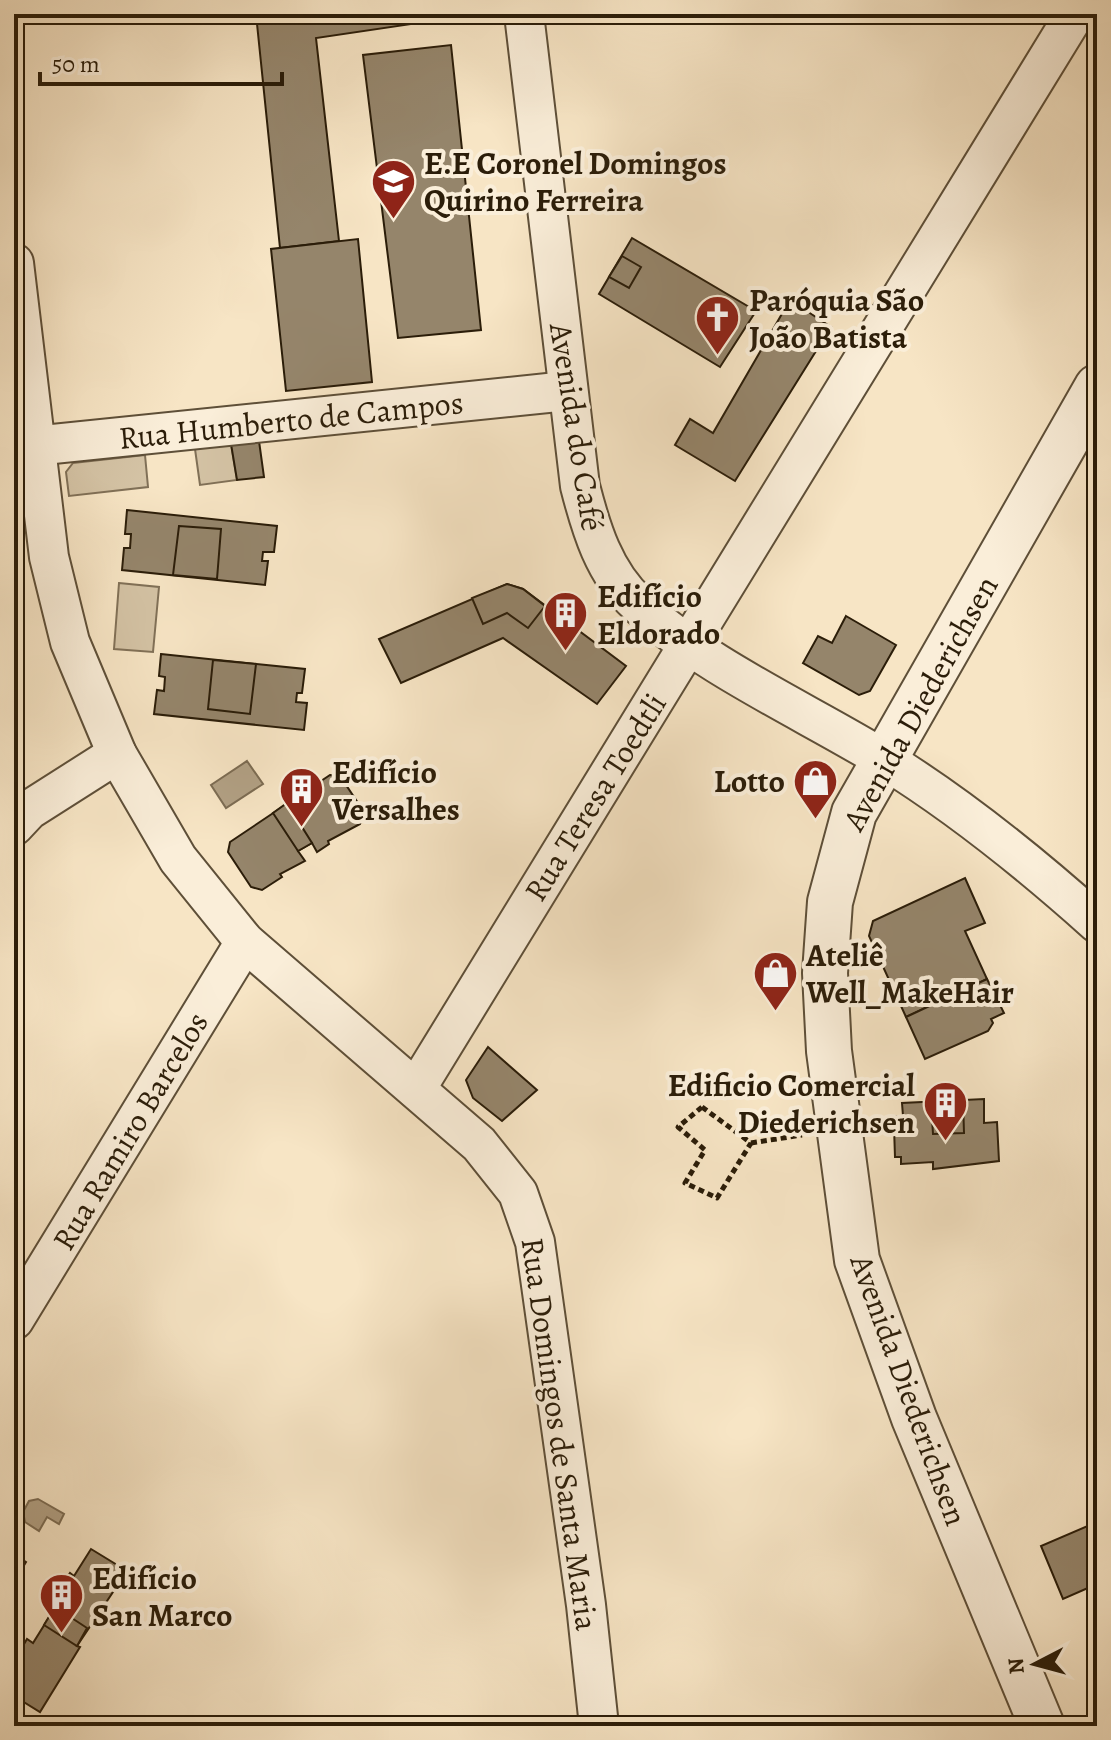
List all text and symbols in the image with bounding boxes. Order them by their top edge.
scale bar [40,36,282,86]
text: 50 m [52,48,100,80]
place label: E.E Coronel Domingos Quirino Ferreira [424,141,727,222]
school or university icon: E.E Coronel Domingos Quirino Ferreira [369,157,417,220]
place label: Paróquia São João Batista [749,278,924,359]
church icon: Paróquia São João Batista [694,294,742,357]
street label: Avenida do Café [539,319,615,534]
street label: Rua Humberto de Campos [117,380,465,460]
street label: Avenida Diederichsen [831,568,1008,839]
place label: Edifício Eldorado [597,574,720,655]
building icon: Edifício Eldorado [542,590,590,653]
street label: Rua Teresa Toedtli [513,684,677,910]
place label: Edifício Versalhes [331,750,460,831]
shop icon: Lotto [792,757,840,820]
place label: Lotto [714,759,785,803]
building icon: Edifício Versalhes [277,766,325,829]
place label: Ateliê Well_MakeHair [805,933,1014,1014]
shop icon: Ateliê Well_MakeHair [751,949,799,1012]
street label: Rua Ramiro Barcelos [41,1004,219,1258]
place label: Edificio Comercial Diederichsen [668,1063,916,1144]
building icon: Edificio Comercial Diederichsen [922,1079,970,1142]
street label: Rua Domingos de Santa Maria [511,1235,609,1633]
street label: Avenida Diederichsen [839,1248,978,1532]
place label: Edifício San Marco [92,1556,232,1637]
building icon: Edifício San Marco [37,1572,85,1635]
north arrow [995,1624,1075,1704]
text: N [1000,1656,1032,1676]

